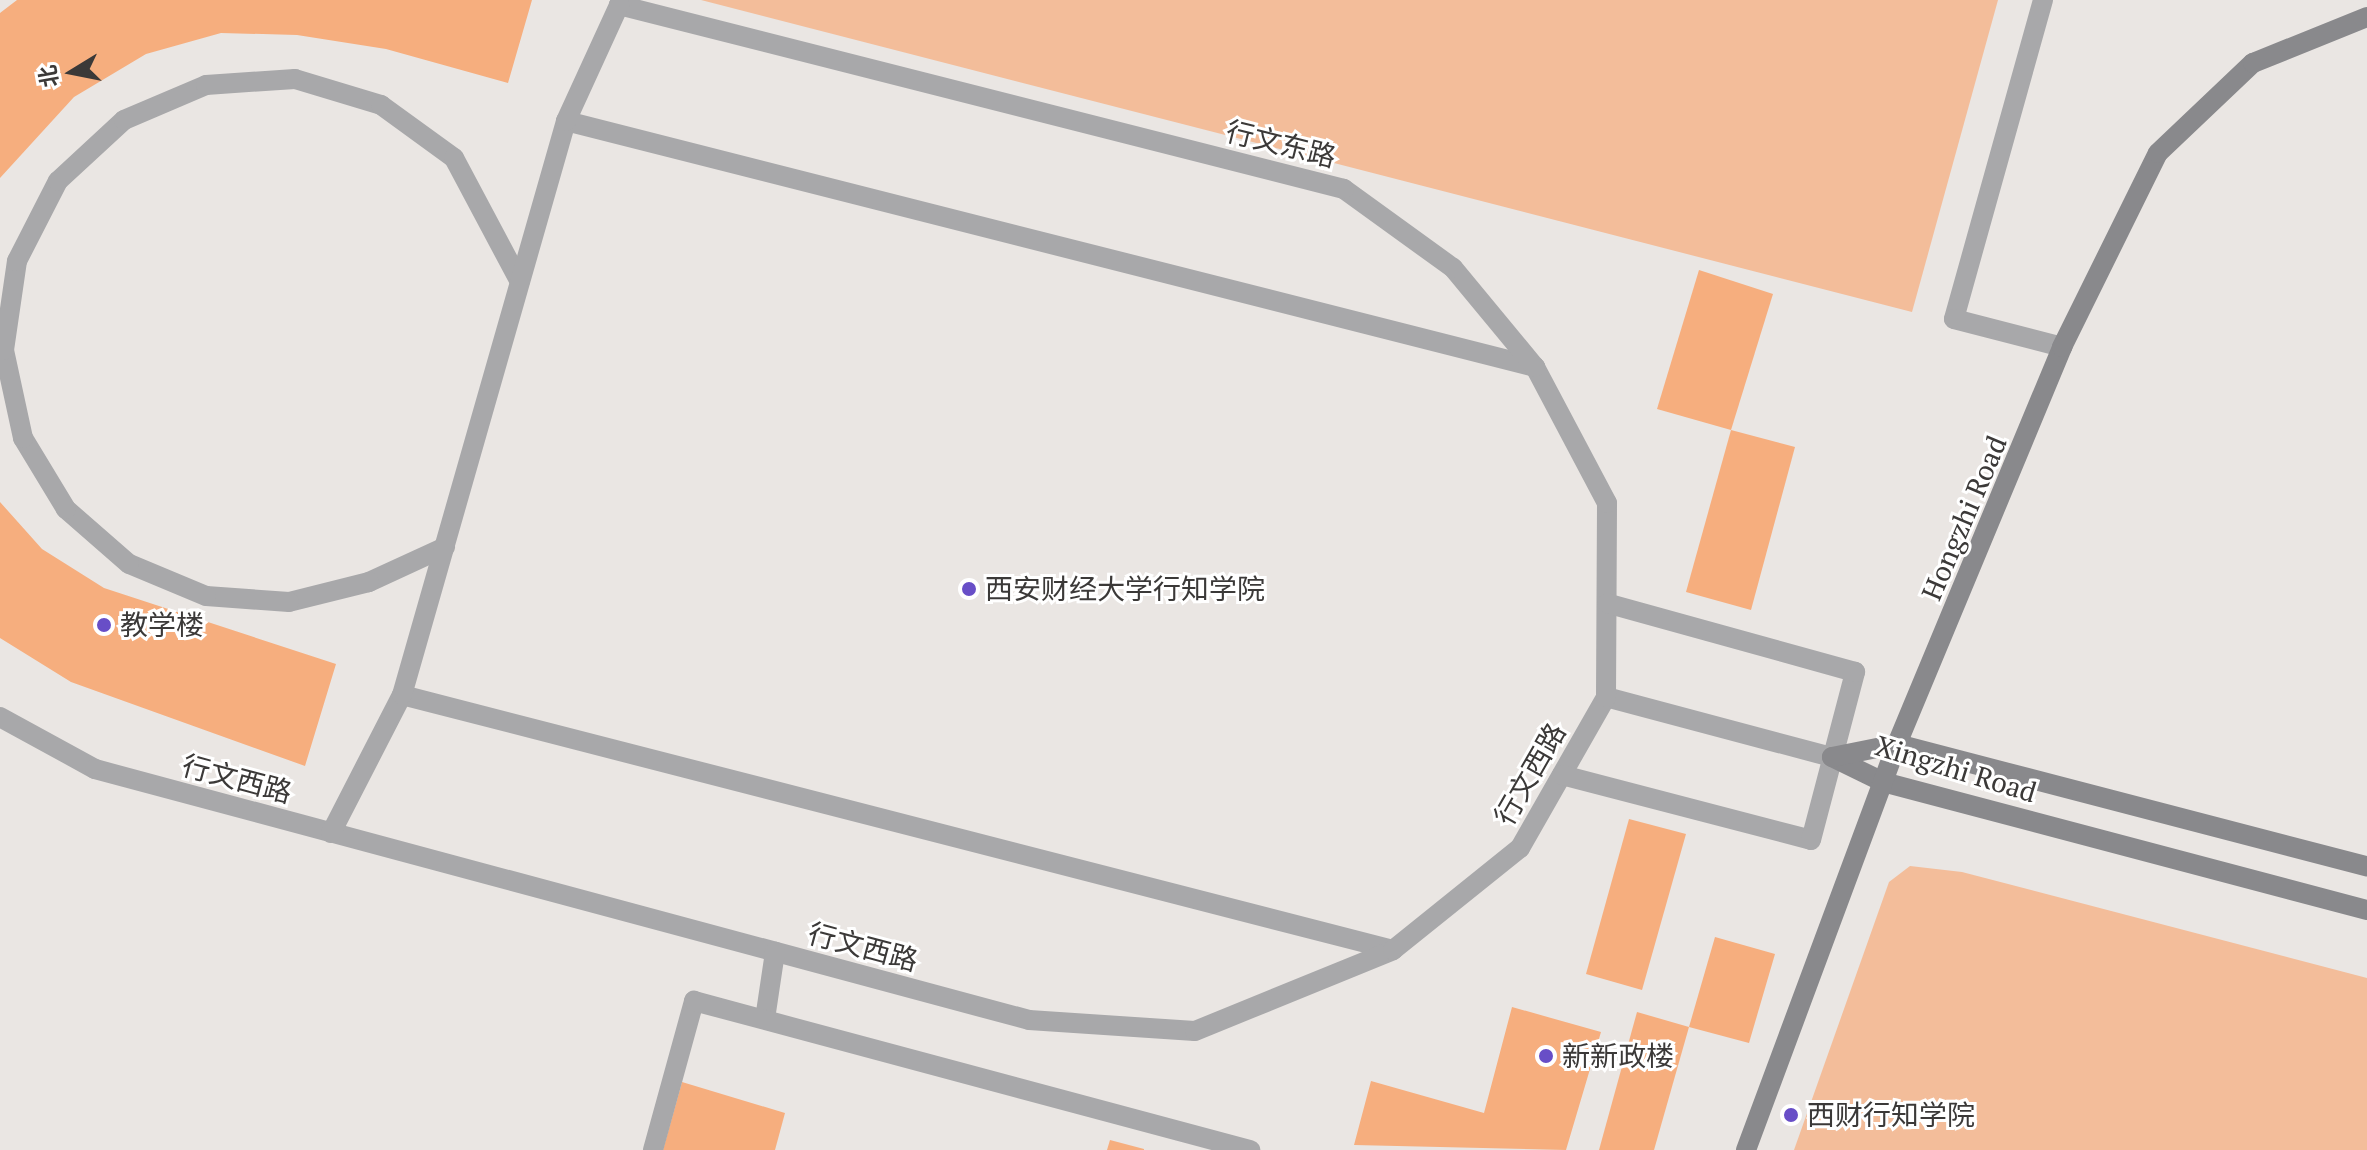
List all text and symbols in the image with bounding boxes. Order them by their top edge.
north arrow [32,32,112,112]
text: 北 [32,63,64,90]
street label: 行文东路 [1223,114,1339,174]
street label: Hongzhi Road [1914,431,2014,605]
place label: 西安财经大学行知学院 [985,572,1265,606]
marker: 西安财经大学行知学院 [960,580,978,598]
place label: 教学楼 [120,608,204,642]
marker: 教学楼 [95,616,113,634]
street label: 行文西路 [1487,717,1573,831]
street label: Xingzhi Road [1872,729,2040,809]
street label: 行文西路 [179,748,295,810]
street label: 行文西路 [805,916,921,978]
place label: 新新政楼 [1562,1039,1674,1073]
marker: 新新政楼 [1537,1047,1555,1065]
place label: 西财行知学院 [1807,1098,1975,1132]
marker: 西财行知学院 [1782,1106,1800,1124]

